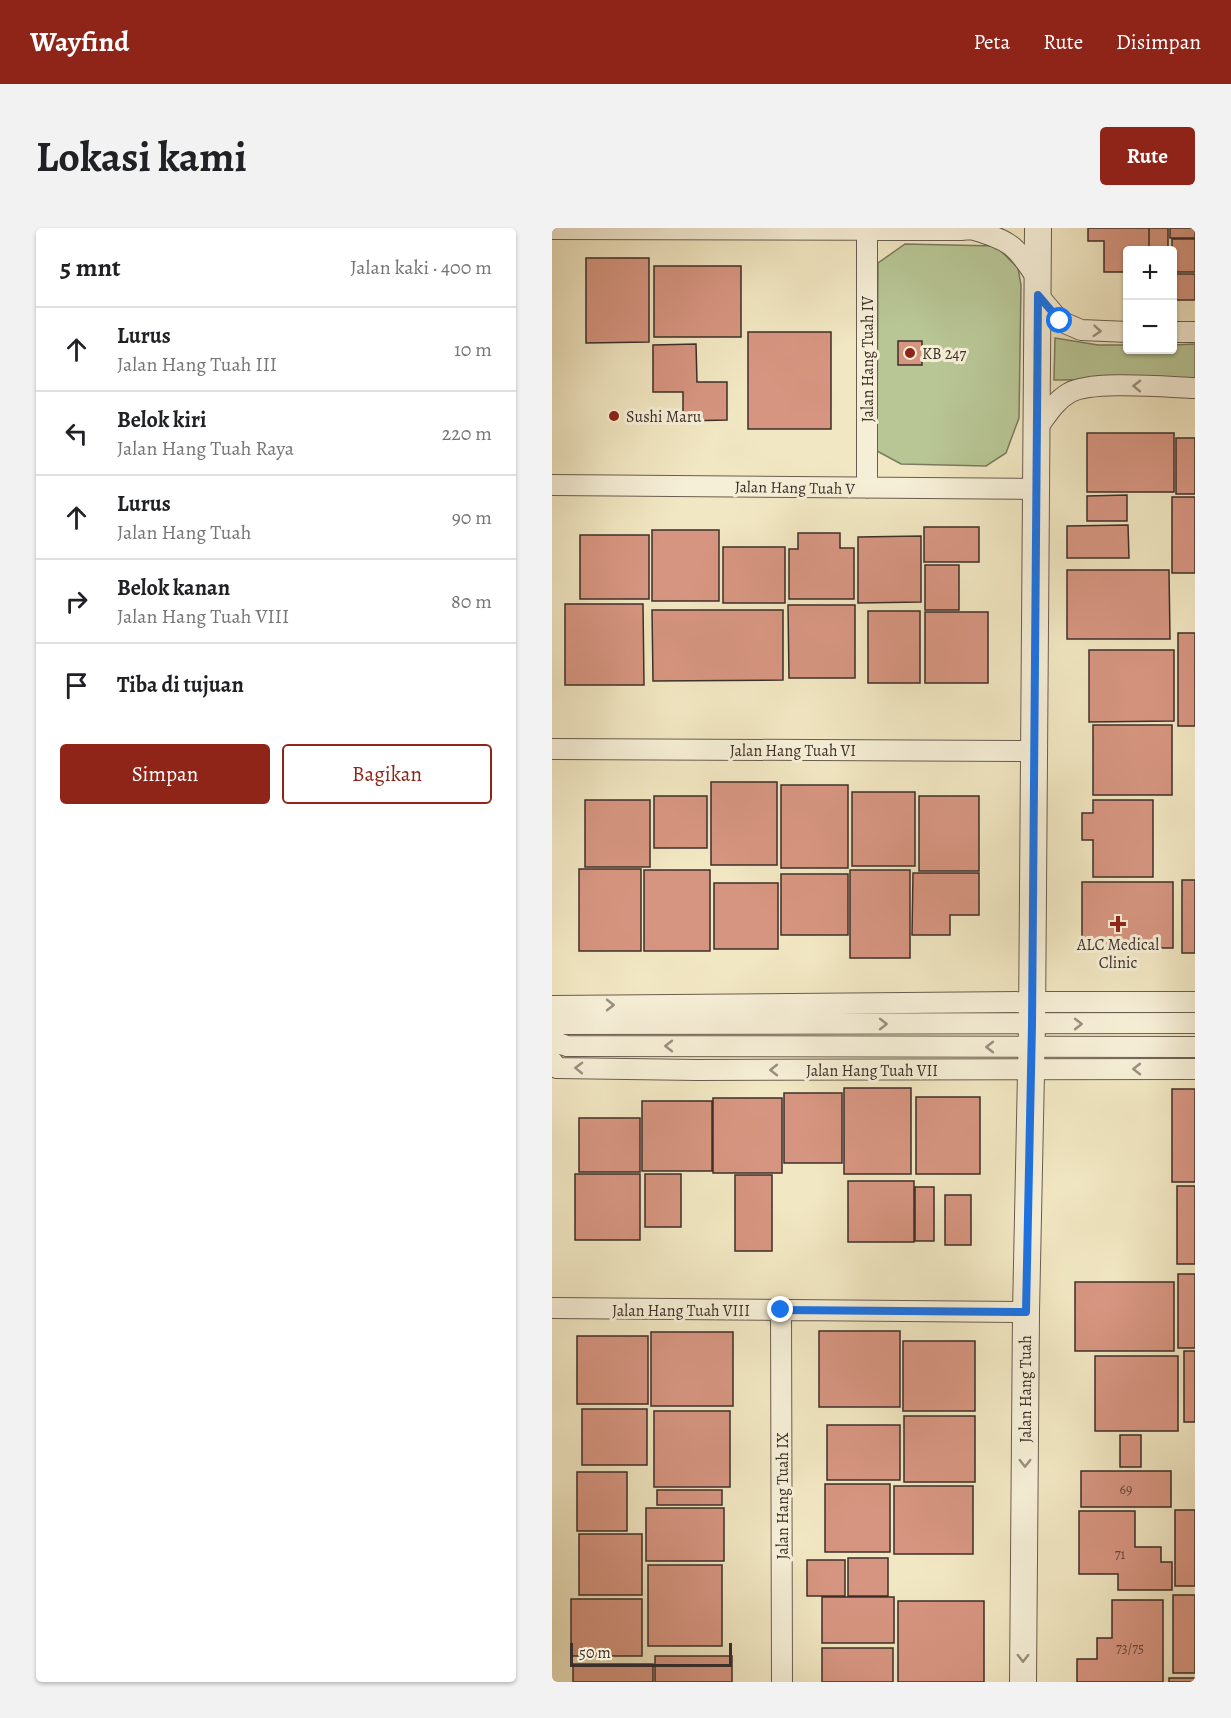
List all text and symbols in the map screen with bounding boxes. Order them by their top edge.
text: Wayfind [30,23,129,61]
text: Peta [973,28,1010,56]
text: Rute [1043,28,1083,56]
text: Disimpan [1116,28,1201,56]
button: Rute [1100,127,1195,185]
text: Lokasi kami [36,128,247,185]
map controls [1123,246,1177,354]
button: + [1123,246,1177,300]
text: 5 mnt [60,250,121,285]
text: Jalan kaki · 400 m [350,254,492,281]
street label: Jalan Hang Tuah IV [857,296,879,422]
button: − [1123,300,1177,354]
route start [1046,307,1072,333]
text: Lurus [117,321,171,351]
one-way arrow [1092,325,1101,338]
icon: ahead [60,333,93,366]
text: 10 m [454,336,492,363]
place label: KB 247 [922,343,967,365]
marker: KB 247 [903,346,917,360]
text: Jalan Hang Tuah III [117,351,277,378]
one-way arrow [1132,380,1141,393]
text: Belok kiri [117,405,206,435]
place label: Sushi Maru [626,406,702,428]
marker: Sushi Maru [607,409,621,423]
icon: left [60,417,93,450]
text: 220 m [442,420,492,447]
text: Jalan Hang Tuah Raya [117,435,294,462]
street label: Jalan Hang Tuah V [735,476,856,500]
text: Lurus [117,489,171,519]
icon: ahead [60,501,93,534]
text: 90 m [452,504,492,531]
text: Jalan Hang Tuah [117,519,251,546]
text: Belok kanan [117,573,230,603]
icon: right [60,585,93,618]
text: 80 m [451,588,492,615]
text: Jalan Hang Tuah VIII [117,603,289,630]
icon: arrive [60,669,93,702]
text: Tiba di tujuan [117,670,244,700]
street label: Jalan Hang Tuah VI [730,740,856,762]
button: Simpan [60,744,270,804]
button: Bagikan [282,744,492,804]
marker: ALC Medical Clinic [1109,915,1127,933]
place label: ALC Medical Clinic [1076,934,1159,974]
one-way arrow [606,999,615,1012]
one-way arrow [879,1018,888,1030]
one-way arrow [1074,1018,1083,1030]
one-way arrow [664,1040,673,1052]
one-way arrow [985,1041,994,1053]
street label: Jalan Hang Tuah VII [806,1060,938,1082]
one-way arrow [574,1062,583,1074]
one-way arrow [1132,1063,1141,1075]
one-way arrow [769,1064,778,1076]
route end [767,1296,793,1322]
street label: Jalan Hang Tuah VIII [612,1300,750,1322]
street label: Jalan Hang Tuah [1015,1335,1037,1443]
street label: Jalan Hang Tuah IX [772,1432,794,1560]
one-way arrow [1019,1459,1031,1468]
house number: 69 [1120,1480,1132,1499]
house number: 71 [1115,1545,1126,1564]
house number: 73/75 [1116,1639,1144,1658]
scale bar [570,1640,732,1668]
text: 50 m [579,1642,611,1664]
one-way arrow [1017,1654,1029,1663]

